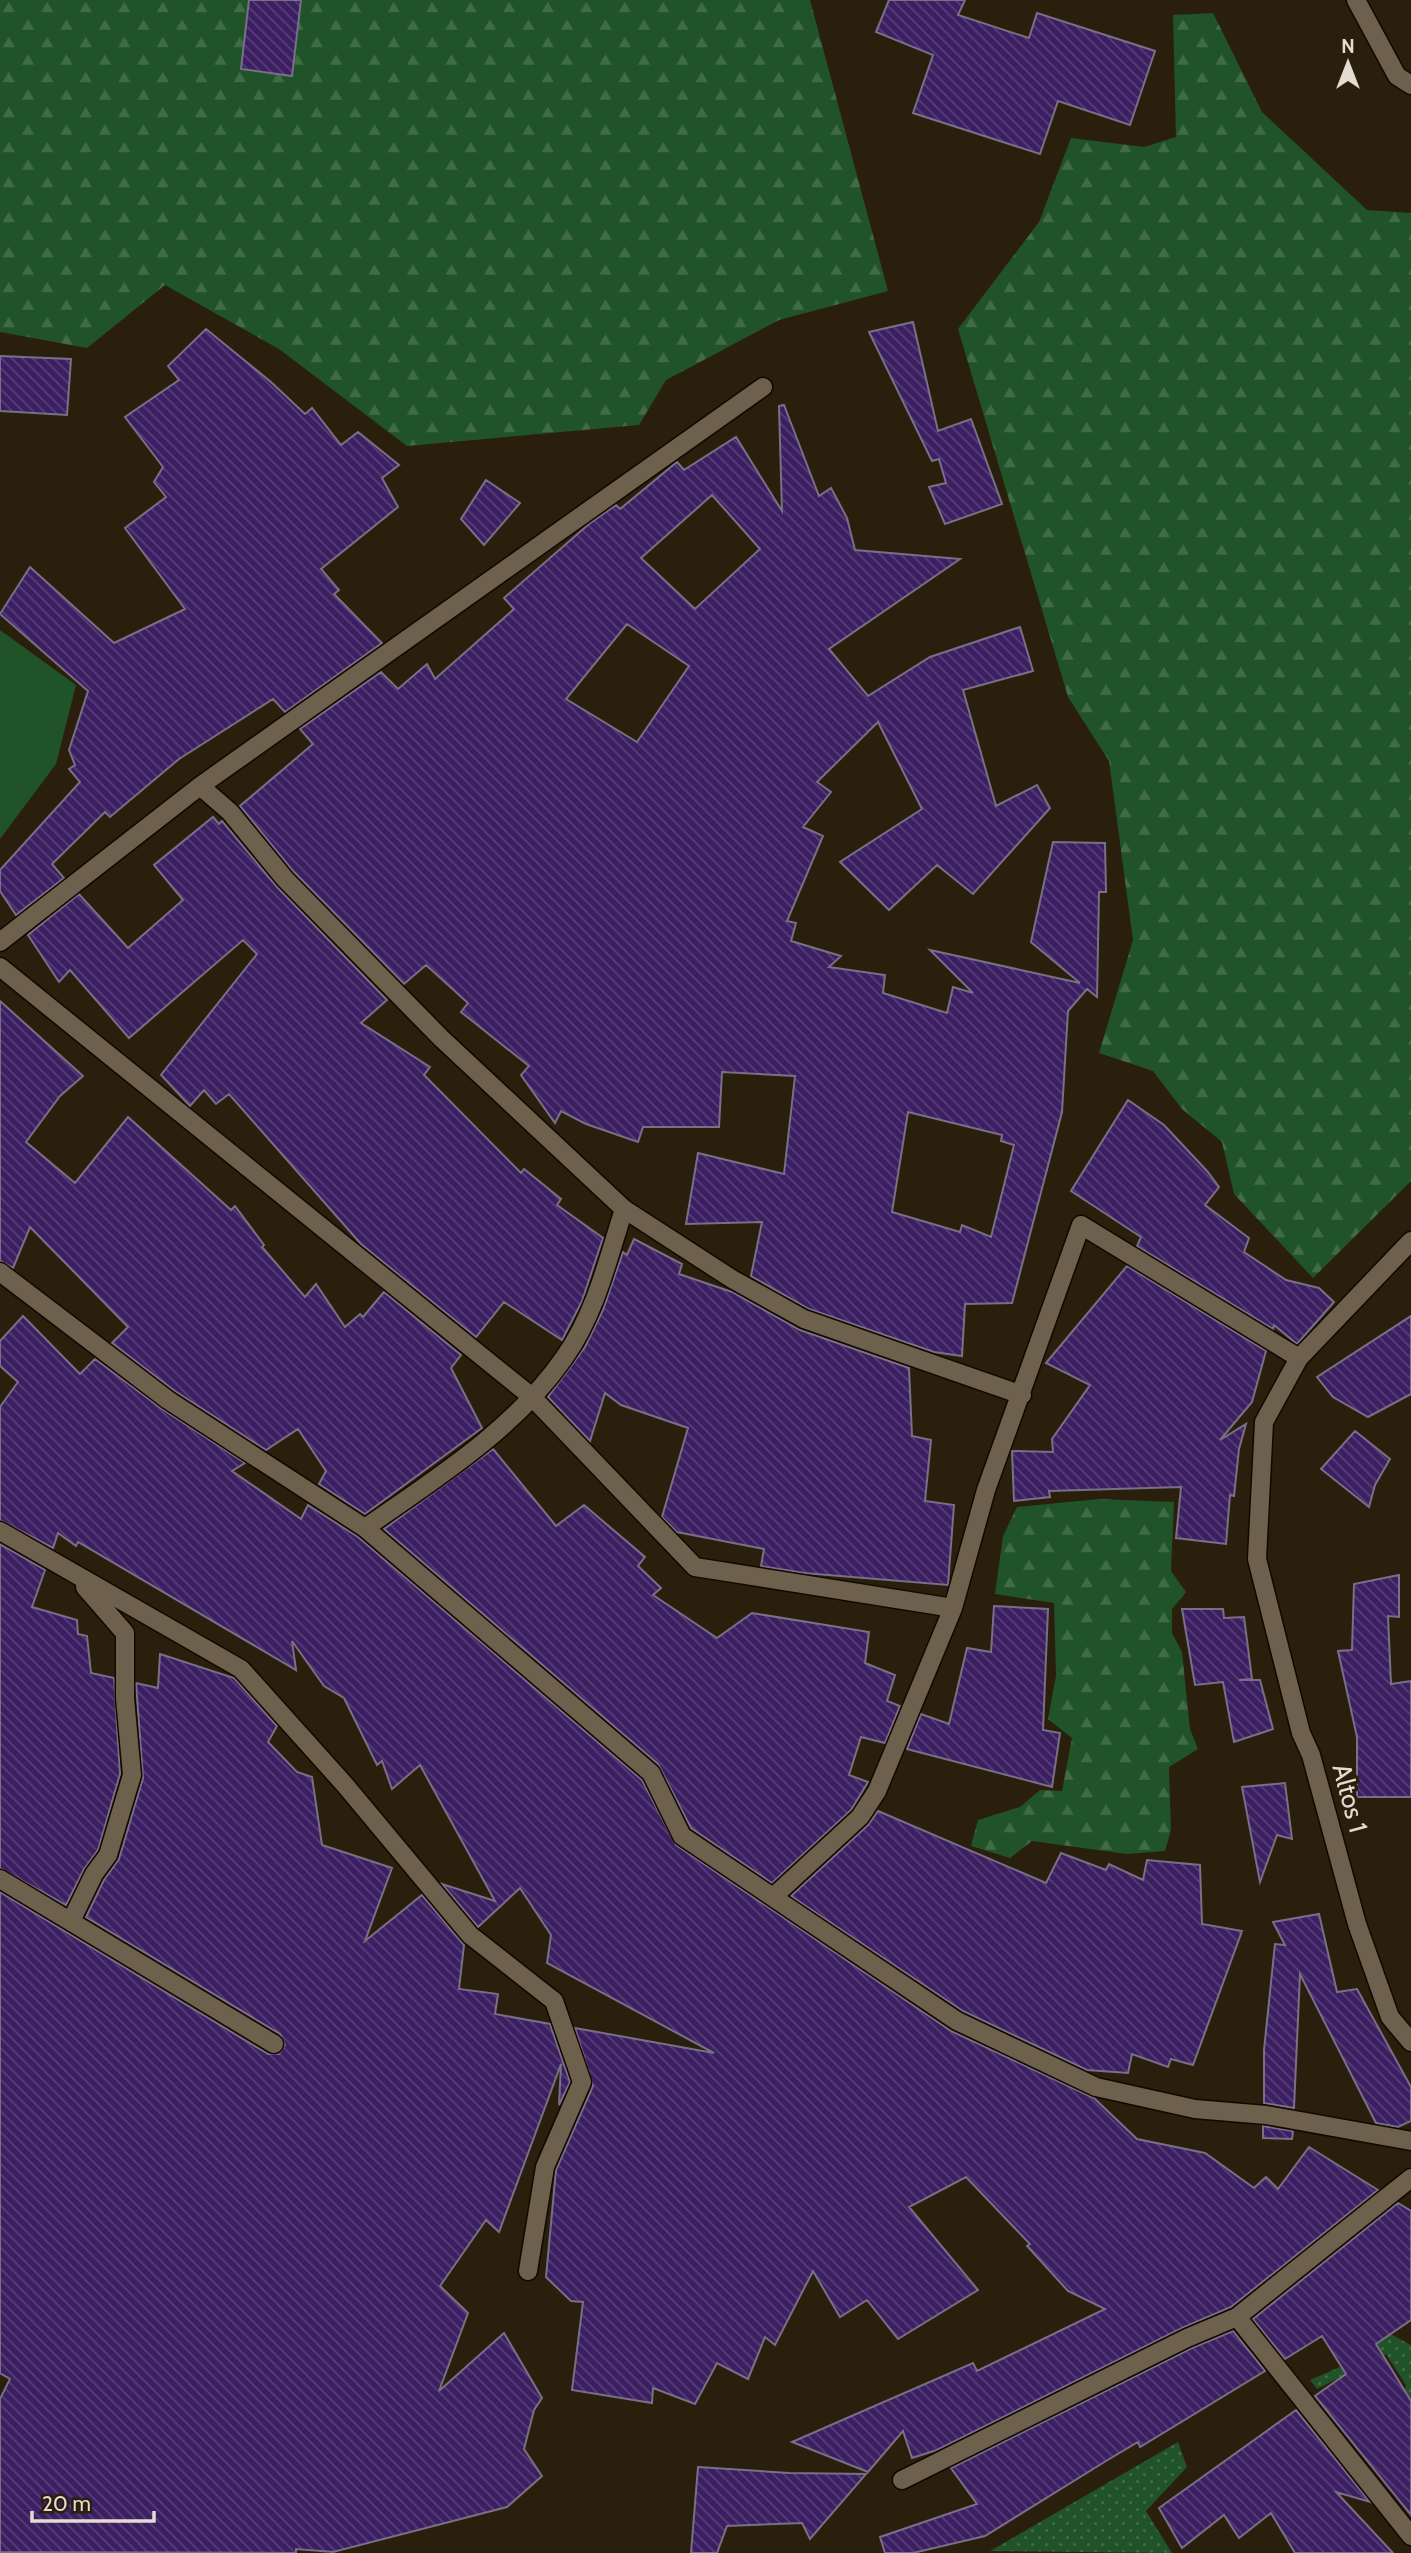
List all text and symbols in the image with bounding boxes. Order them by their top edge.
north arrow [1313,28,1383,98]
text: N [1341,35,1355,58]
street label: Altos 1 [1326,1760,1374,1836]
scale bar [32,2480,154,2524]
text: 20 m [42,2491,91,2516]

